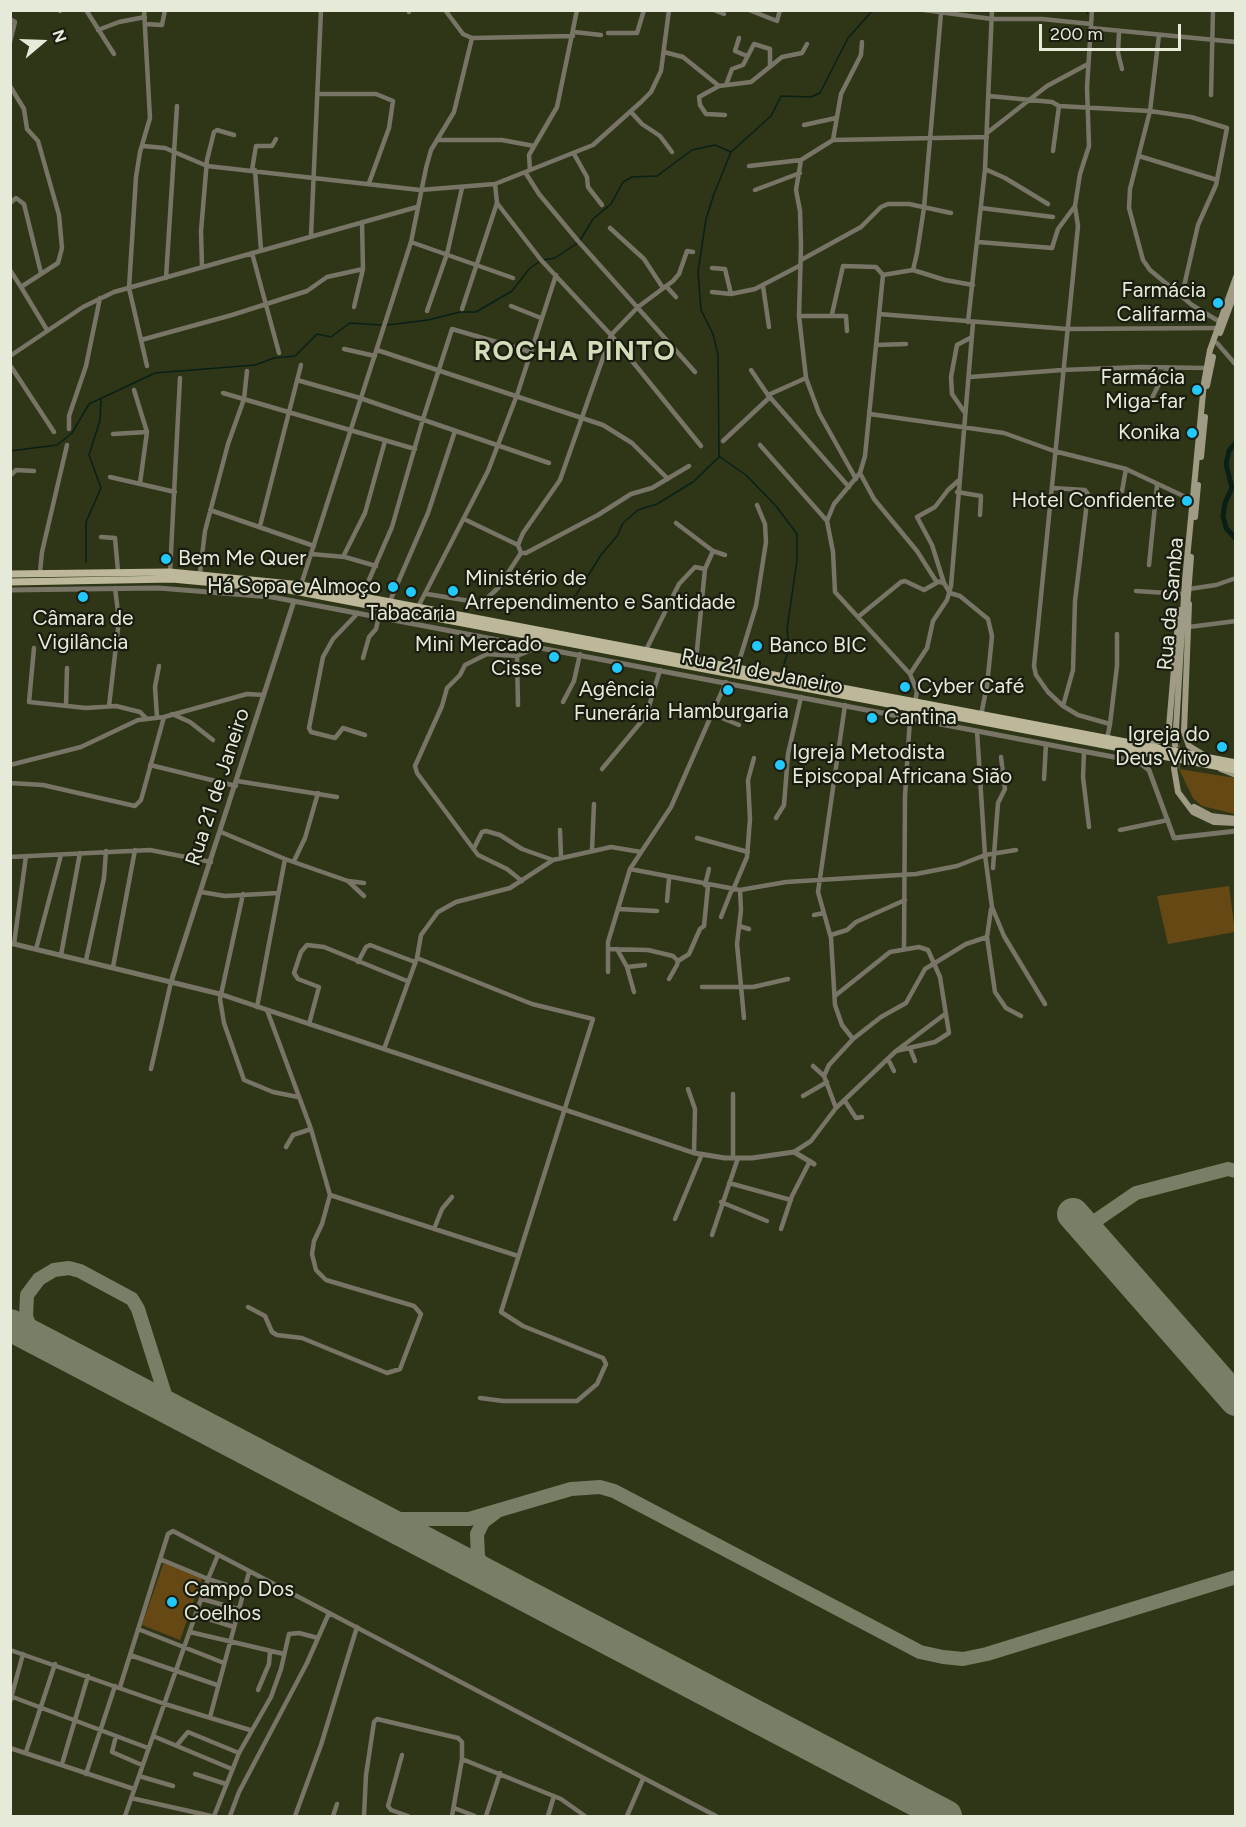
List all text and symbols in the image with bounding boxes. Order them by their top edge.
north arrow [12,12,72,72]
scale bar [1042,12,1184,50]
text: 200 m [1050,23,1103,45]
text: N [48,27,70,45]
place label: Farmácia Califarma [1117,278,1206,328]
marker: Farmácia Califarma [1211,296,1225,310]
district label: ROCHA PINTO [474,336,676,368]
place label: Farmácia Miga-far [1100,365,1185,415]
marker: Farmácia Miga-far [1190,383,1204,397]
place label: Konika [1118,420,1180,446]
marker: Konika [1185,426,1199,440]
place label: Hotel Confidente [1011,488,1175,514]
marker: Hotel Confidente [1180,494,1194,508]
street label: Rua da Samba [1153,536,1189,672]
place label: Bem Me Quer [178,546,306,572]
marker: Bem Me Quer [159,552,173,566]
place label: Ministério de Arrependimento e Santidade [465,566,736,616]
place label: Há Sopa e Almoço [207,574,381,600]
marker: Há Sopa e Almoço [386,580,400,594]
marker: Ministério de Arrependimento e Santidade [446,584,460,598]
marker: Tabacaria [404,585,418,599]
marker: Câmara de Vigilância [76,590,90,604]
place label: Tabacaria [367,601,455,627]
place label: Câmara de Vigilância [32,606,134,656]
place label: Mini Mercado Cisse [415,632,542,682]
place label: Banco BIC [769,633,867,659]
marker: Banco BIC [750,639,764,653]
street label: Rua 21 de Janeiro [679,644,845,700]
marker: Mini Mercado Cisse [547,650,561,664]
marker: Agência Funerária [610,661,624,675]
place label: Cyber Café [917,674,1024,700]
place label: Agência Funerária [574,677,660,727]
marker: Cyber Café [898,680,912,694]
marker: Hamburgaria [721,683,735,697]
place label: Hamburgaria [667,699,789,725]
street label: Rua 21 de Janeiro [181,705,255,869]
place label: Cantina [884,705,957,731]
marker: Cantina [865,711,879,725]
place label: Igreja do Deus Vivo [1115,722,1210,772]
place label: Igreja Metodista Episcopal Africana Sião [792,740,1012,790]
marker: Igreja do Deus Vivo [1215,740,1229,754]
marker: Igreja Metodista Episcopal Africana Sião [773,758,787,772]
place label: Campo Dos Coelhos [184,1577,294,1627]
marker: Campo Dos Coelhos [165,1595,179,1609]

